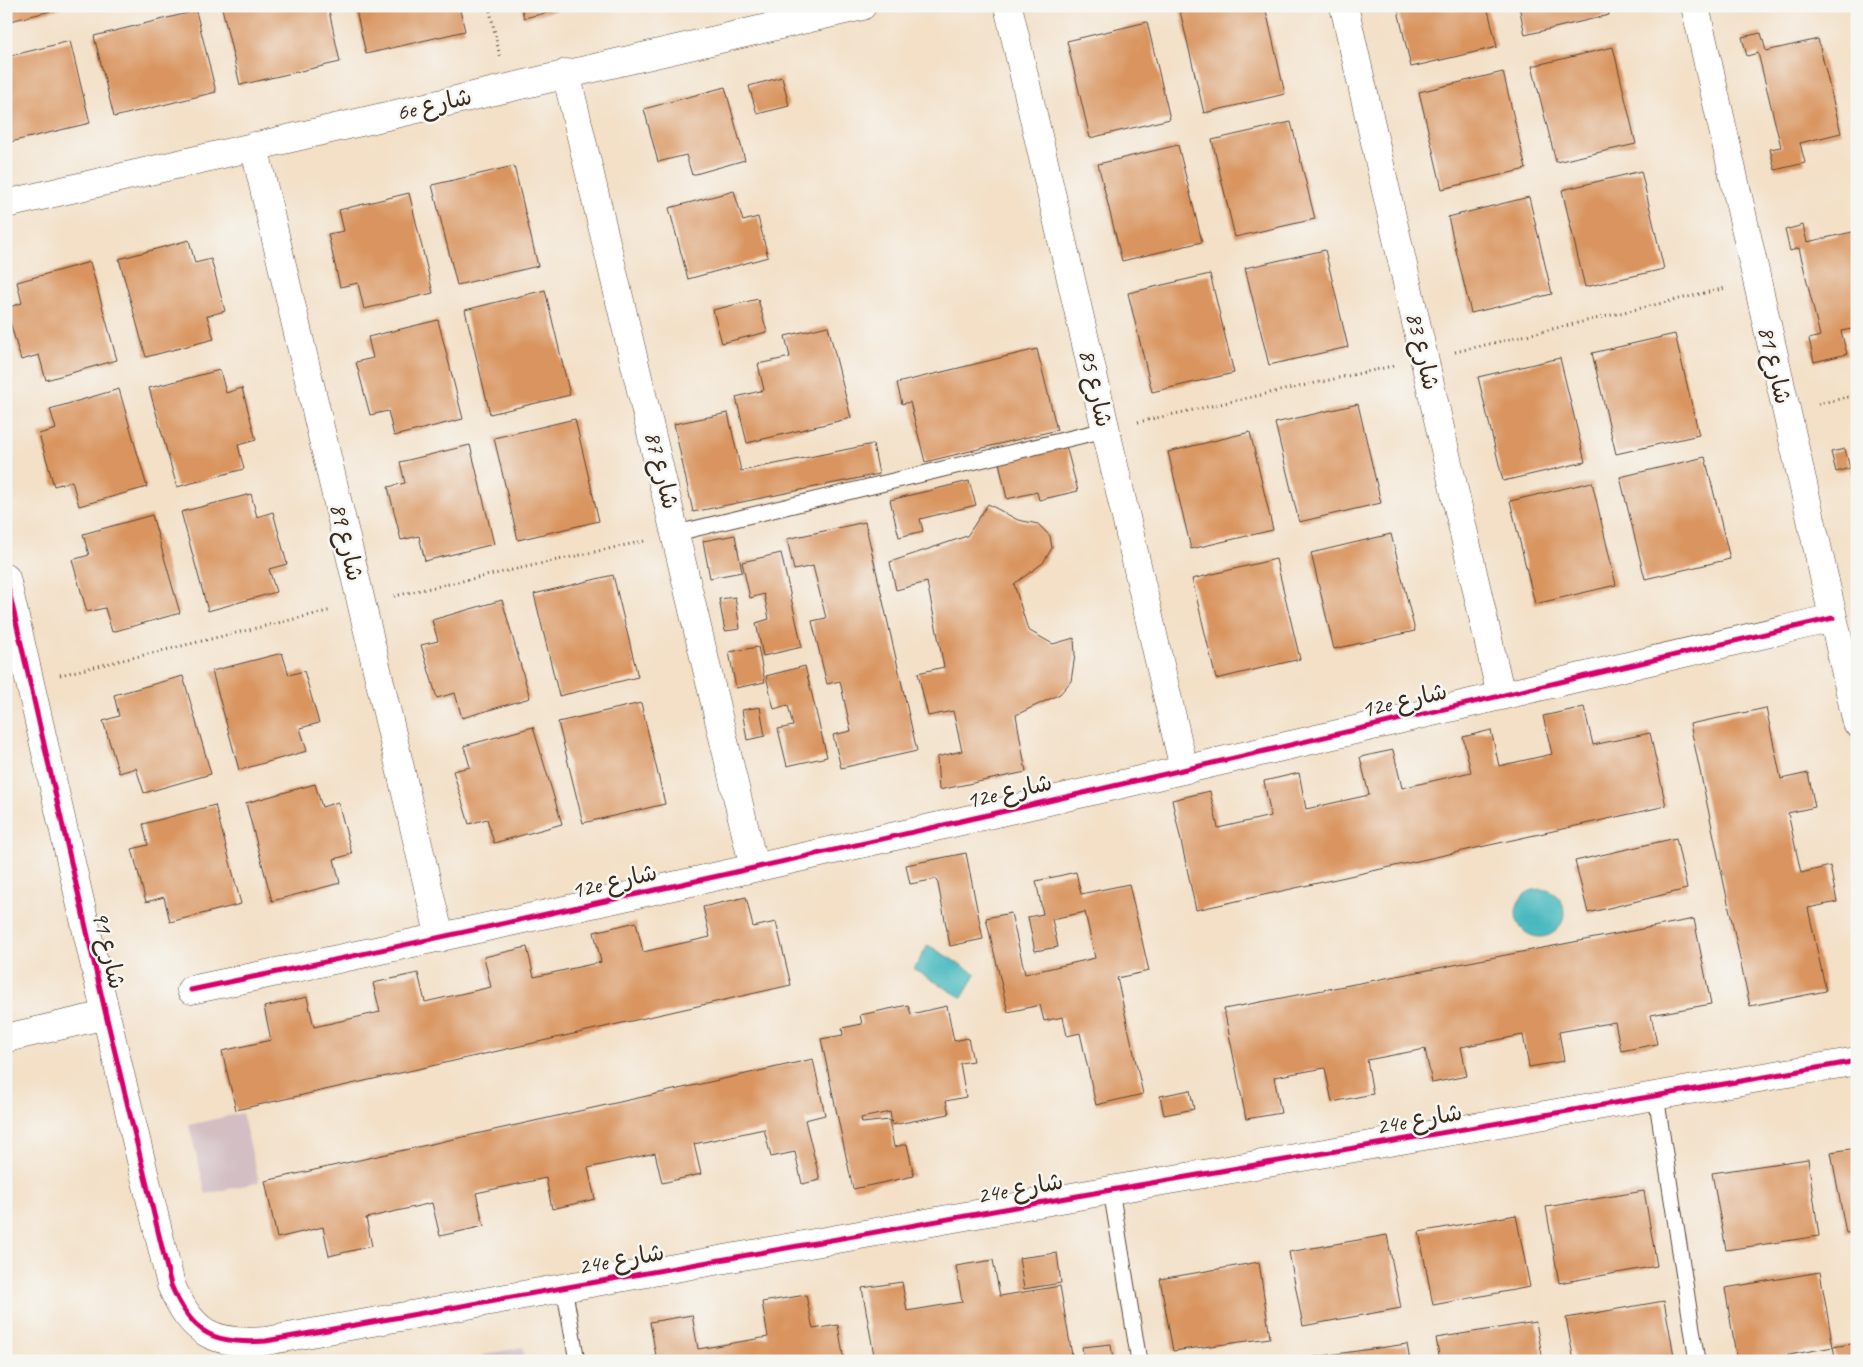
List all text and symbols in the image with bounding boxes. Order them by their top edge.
street label: 6e شارع [393,81,475,129]
street label: شارع 83 [1398,309,1447,393]
street label: شارع 81 [1750,323,1799,407]
street label: شارع 85 [1071,346,1120,430]
street label: شارع 87 [636,428,686,513]
street label: شارع 89 [322,500,371,584]
street label: 12e شارع [1358,676,1450,726]
street label: 12e شارع [963,767,1055,817]
street label: 12e شارع [568,857,660,907]
street label: شارع 91 [84,908,133,992]
street label: 24e شارع [1373,1097,1465,1143]
street label: 24e شارع [974,1166,1066,1212]
street label: 24e شارع [575,1237,667,1283]

